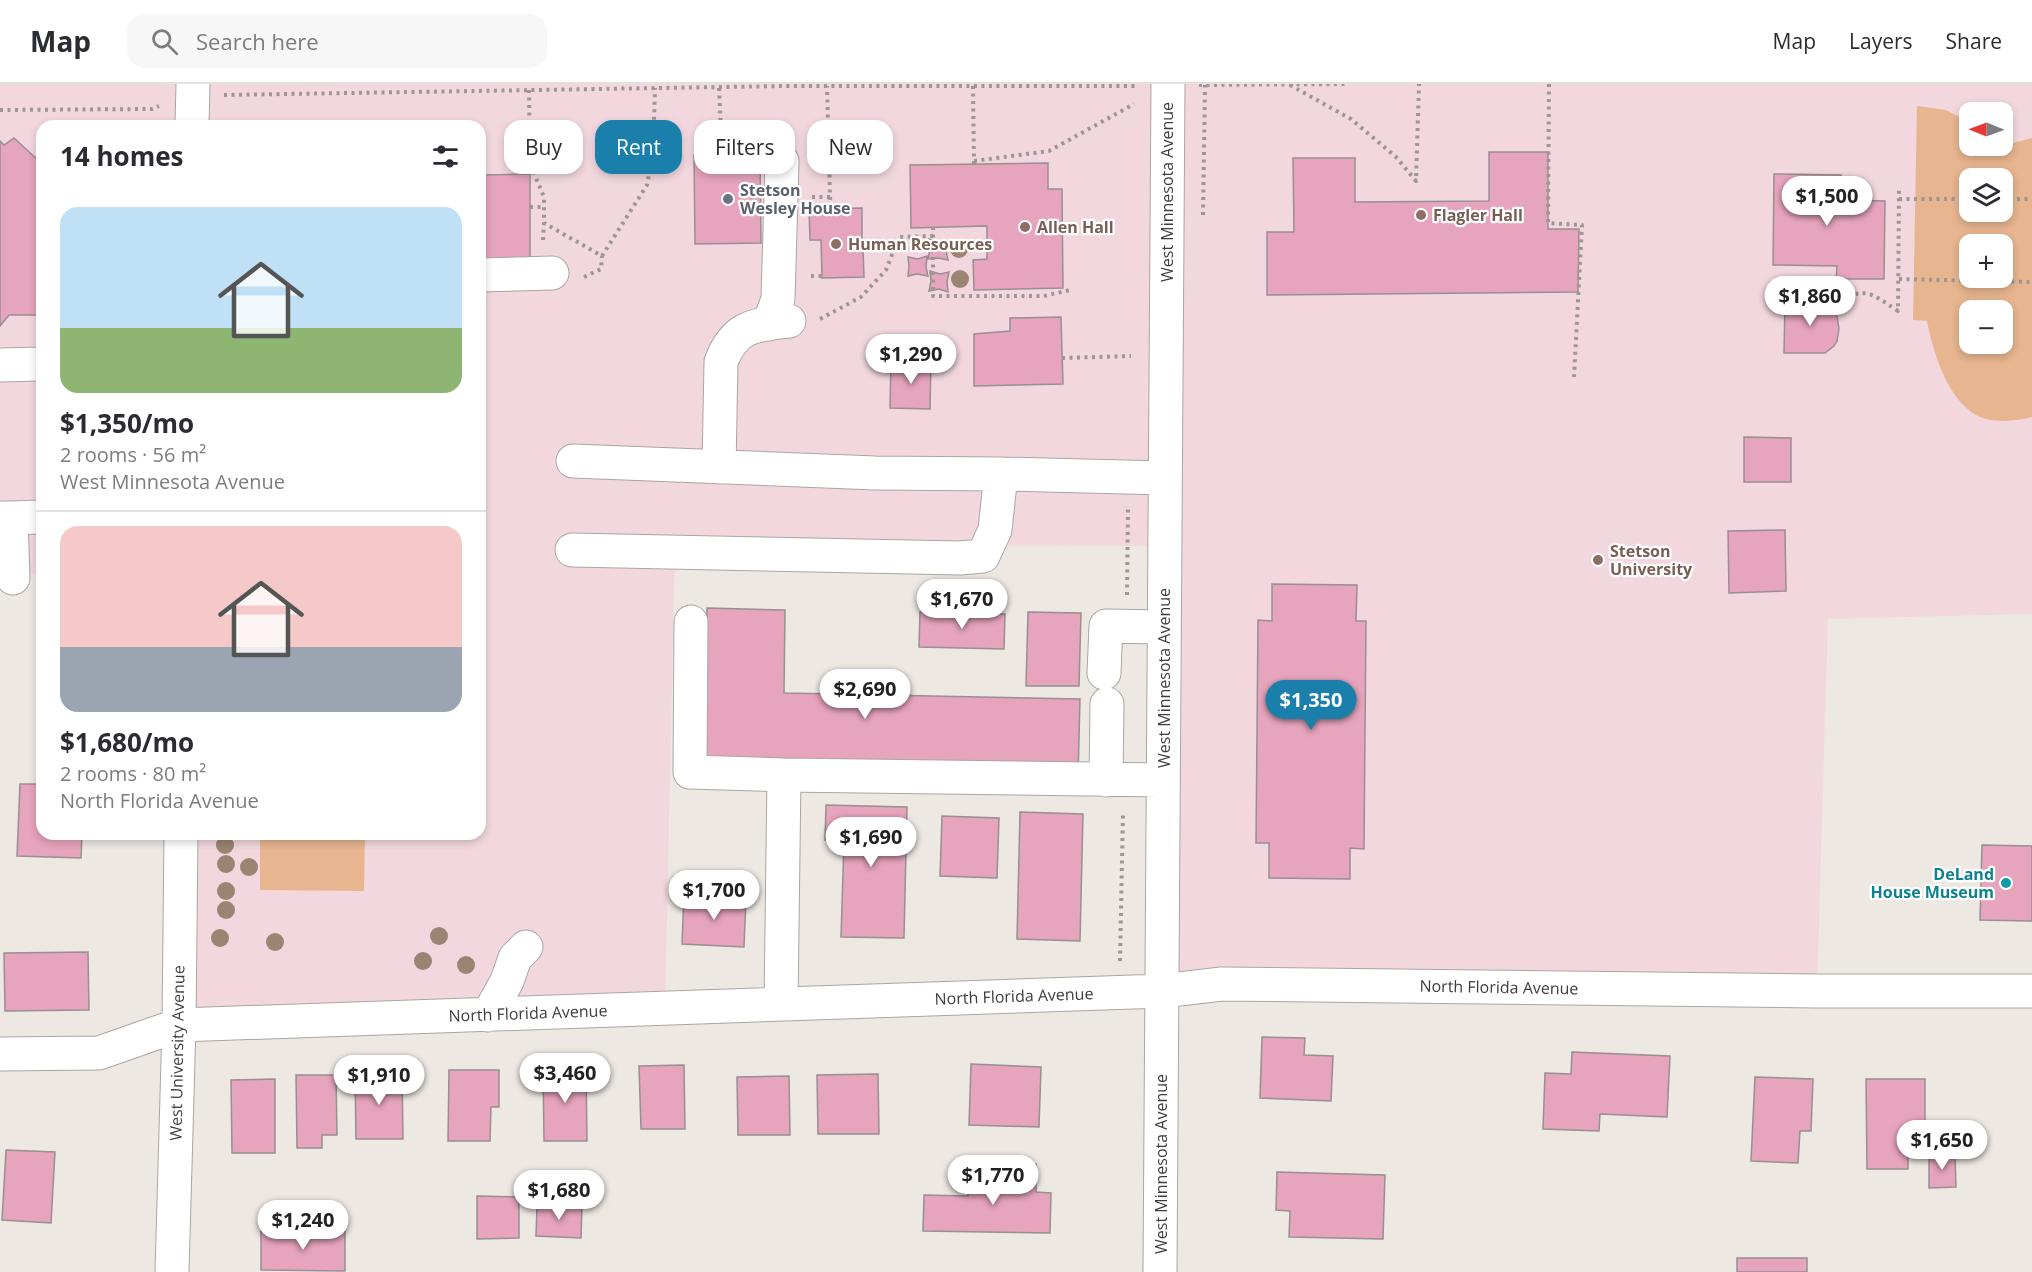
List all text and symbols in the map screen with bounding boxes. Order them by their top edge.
search box [127,14,547,68]
text: Map [30,22,91,60]
icon: search [148,25,181,58]
text: Search here [196,26,319,56]
text: Map [1773,27,1816,55]
text: Layers [1849,27,1913,55]
text: Share [1946,27,2002,55]
street label: West Minnesota Avenue [1156,102,1178,282]
north arrow [1959,102,2013,156]
map controls [1959,102,2013,354]
chip: Buy [504,120,583,174]
chip: Rent [595,120,682,174]
chip: Filters [694,120,795,174]
chip: New [807,120,893,174]
text: 14 homes [60,138,184,174]
icon: filters [429,140,462,173]
button: layers [1959,168,2013,222]
pin: $1,500 [1778,176,1876,227]
place label: Stetson Wesley House [740,179,851,219]
text: $1,500 [1796,182,1858,209]
marker: Stetson Wesley House [721,192,735,206]
place label: Flagler Hall [1433,204,1523,226]
marker: Flagler Hall [1414,208,1428,222]
place label: Allen Hall [1037,216,1114,238]
marker: Allen Hall [1018,220,1032,234]
place label: Human Resources [848,233,992,255]
button: + [1959,234,2013,288]
marker: Human Resources [829,237,843,251]
icon: home [207,246,315,354]
pin: $1,860 [1761,276,1859,327]
text: $1,860 [1779,282,1841,309]
button: − [1959,300,2013,354]
pin: $1,290 [862,334,960,385]
text: $1,290 [880,340,942,367]
text: $1,350/mo [60,405,194,441]
text: 2 rooms · 56 m² [60,441,206,468]
text: West Minnesota Avenue [60,468,285,495]
place label: Stetson University [1610,540,1693,580]
marker: Stetson University [1591,553,1605,567]
icon: home [207,565,315,673]
pin: $1,670 [913,579,1011,630]
text: $1,670 [931,585,993,612]
street label: West Minnesota Avenue [1153,588,1175,768]
pin: $2,690 [816,669,914,720]
text: $2,690 [834,675,896,702]
pin: $1,350 [1262,680,1360,731]
text: $1,350 [1280,686,1342,713]
text: $1,680/mo [60,724,194,760]
text: 2 rooms · 80 m² [60,760,206,787]
text: North Florida Avenue [60,787,259,814]
pin: $1,690 [822,817,920,868]
text: $1,690 [840,823,902,850]
place label: DeLand House Museum [1871,863,1994,903]
pin: $1,700 [665,870,763,921]
text: $1,700 [683,876,745,903]
marker: DeLand House Museum [1999,876,2013,890]
street label: West University Avenue [164,965,190,1141]
street label: North Florida Avenue [1419,975,1579,999]
street label: North Florida Avenue [934,982,1094,1010]
street label: North Florida Avenue [448,999,608,1027]
pin: $3,460 [516,1053,614,1104]
pin: $1,910 [330,1055,428,1106]
text: $3,460 [534,1059,596,1086]
text: $1,910 [348,1061,410,1088]
street label: West Minnesota Avenue [1150,1074,1172,1254]
pin: $1,650 [1893,1120,1991,1171]
text: $1,650 [1911,1126,1973,1153]
pin: $1,770 [944,1155,1042,1206]
text: $1,770 [962,1161,1024,1188]
pin: $1,680 [510,1170,608,1221]
text: $1,680 [528,1176,590,1203]
pin: $1,240 [254,1200,352,1251]
text: $1,240 [272,1206,334,1233]

